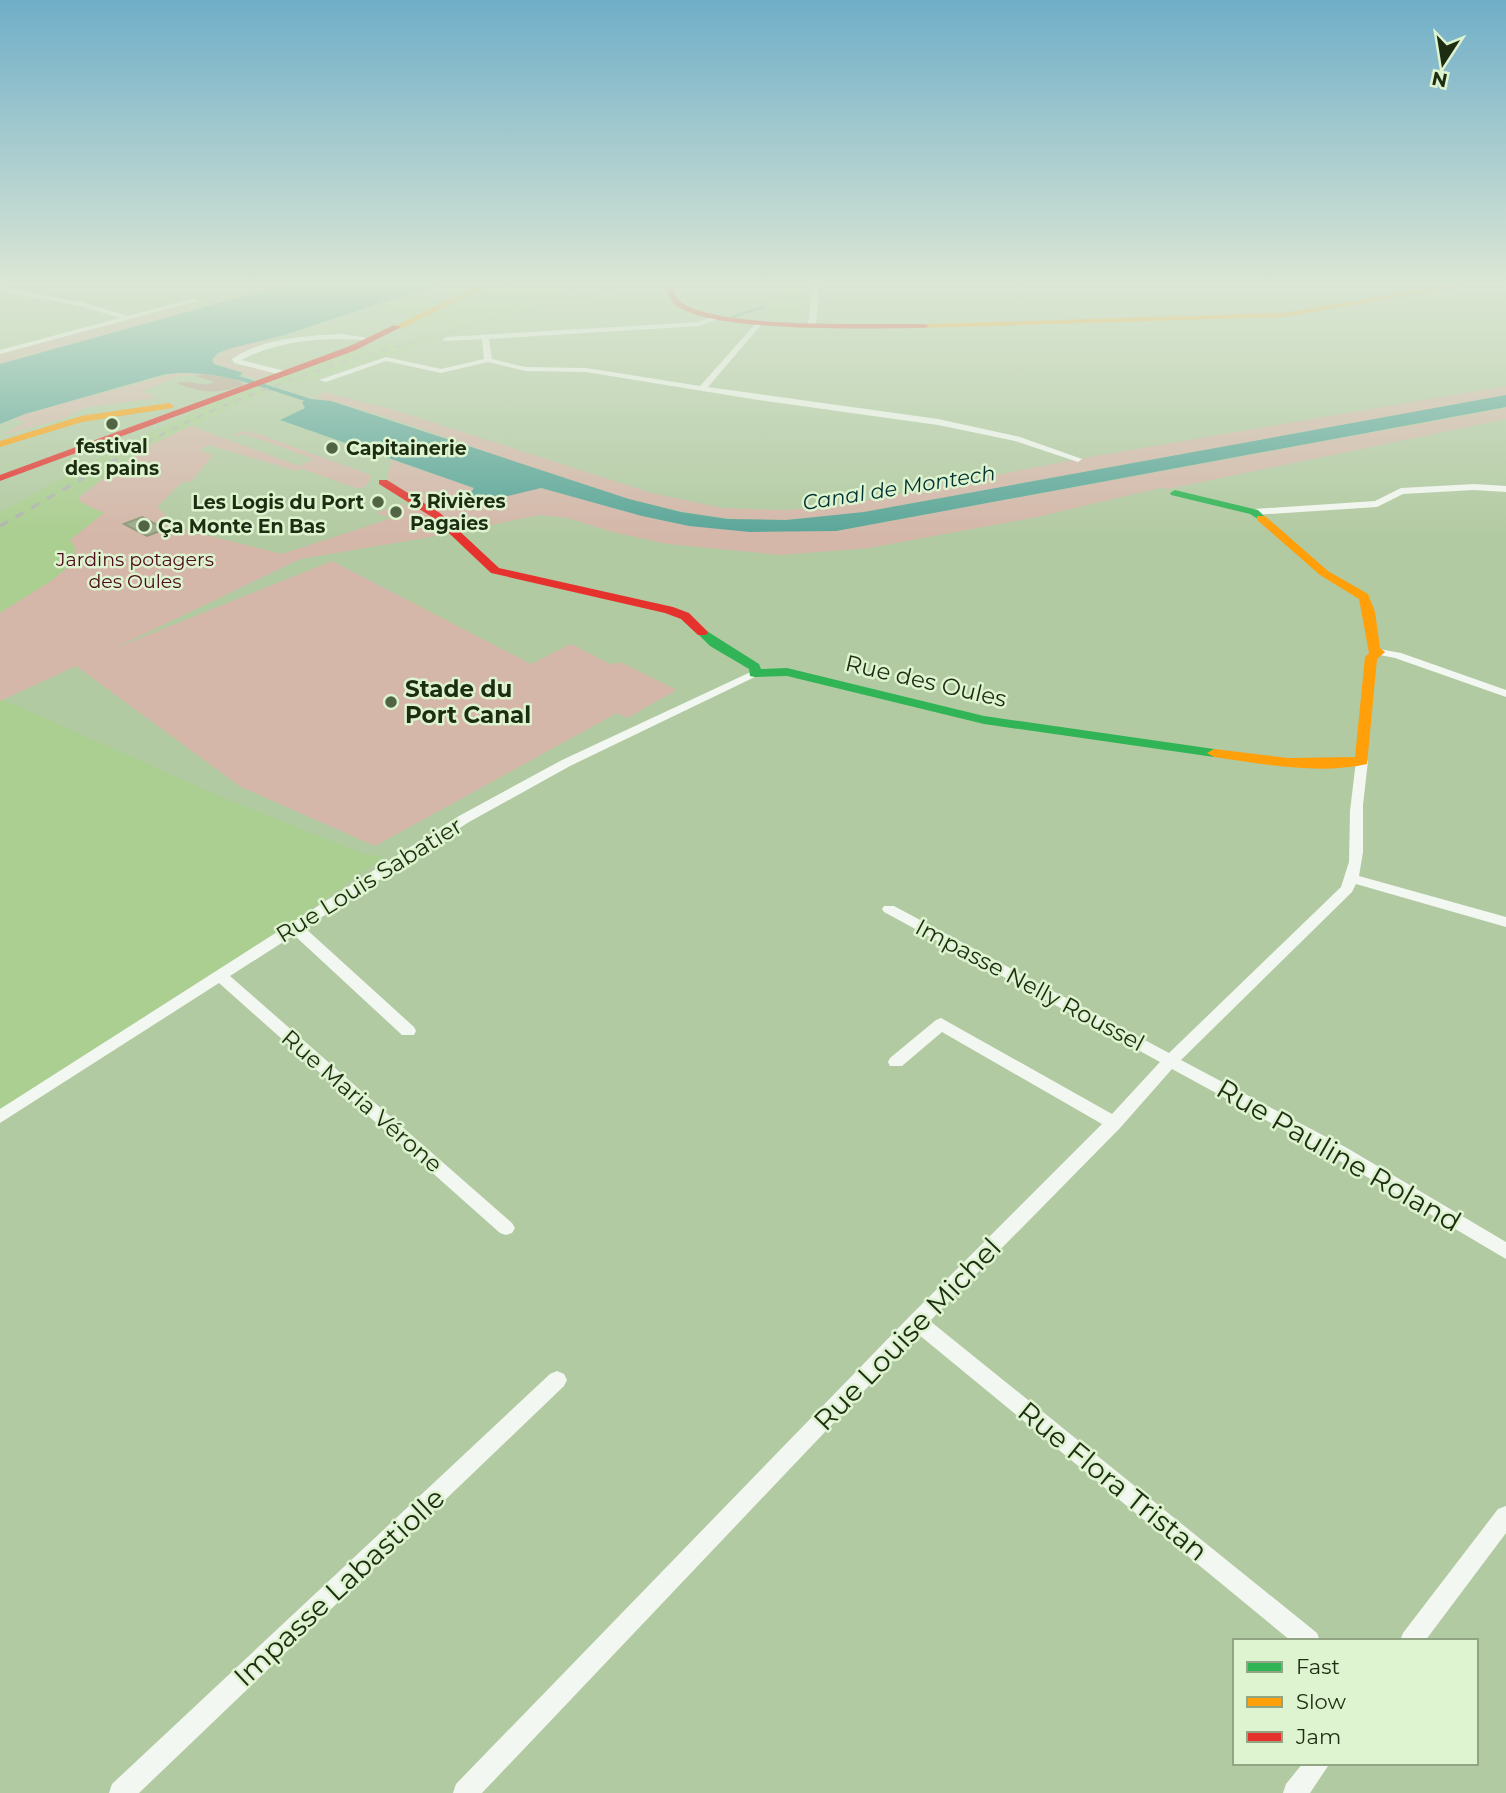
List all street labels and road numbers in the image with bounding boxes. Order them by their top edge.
street label: Rue des Oules [843,649,1009,713]
street label: Rue Louis Sabatier [271,811,467,949]
street label: Impasse Nelly Roussel [911,913,1149,1057]
street label: Rue Maria Vérone [276,1024,448,1178]
street label: Rue Pauline Roland [1211,1071,1467,1239]
street label: Rue Louise Michel [806,1231,1008,1437]
street label: Rue Flora Tristan [1011,1394,1215,1568]
street label: Impasse Labastiolle [227,1481,451,1693]

